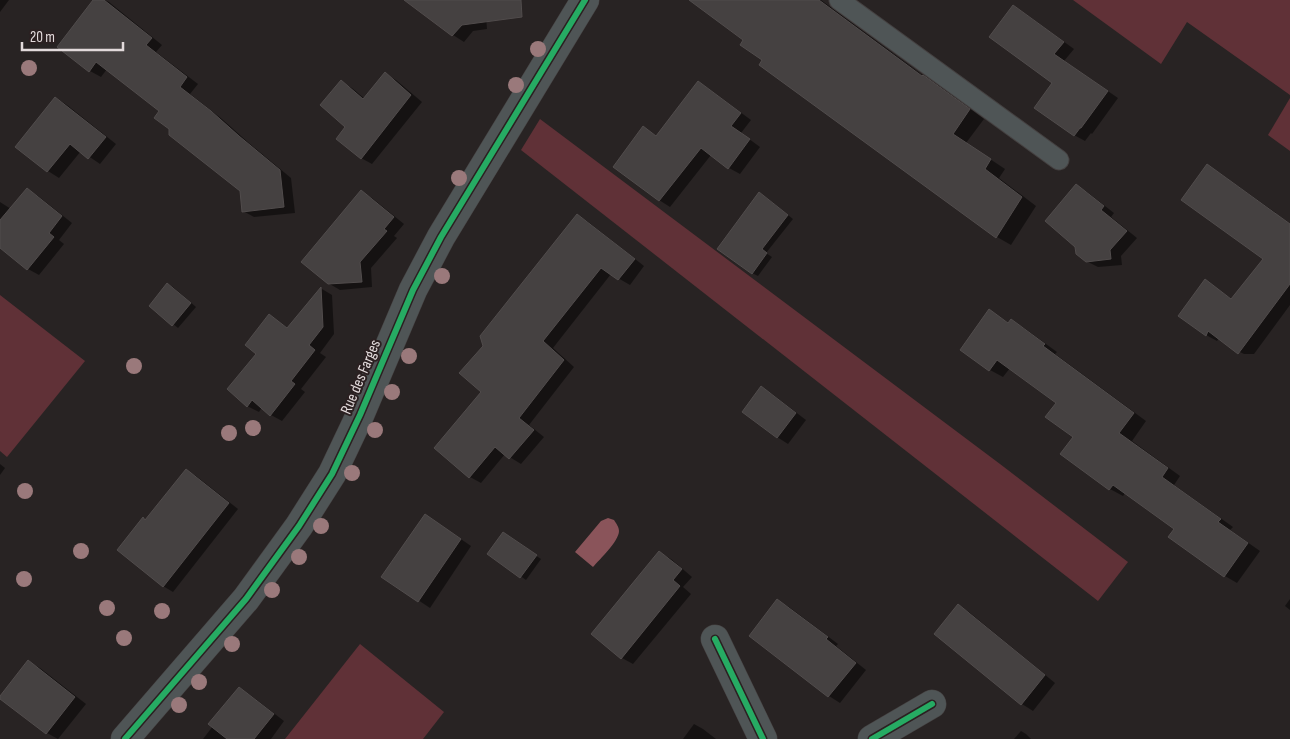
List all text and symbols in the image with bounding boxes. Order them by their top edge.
scale bar [22,20,124,52]
text: 20 m [30,28,55,47]
street label: Rue des Farges [337,337,385,417]

